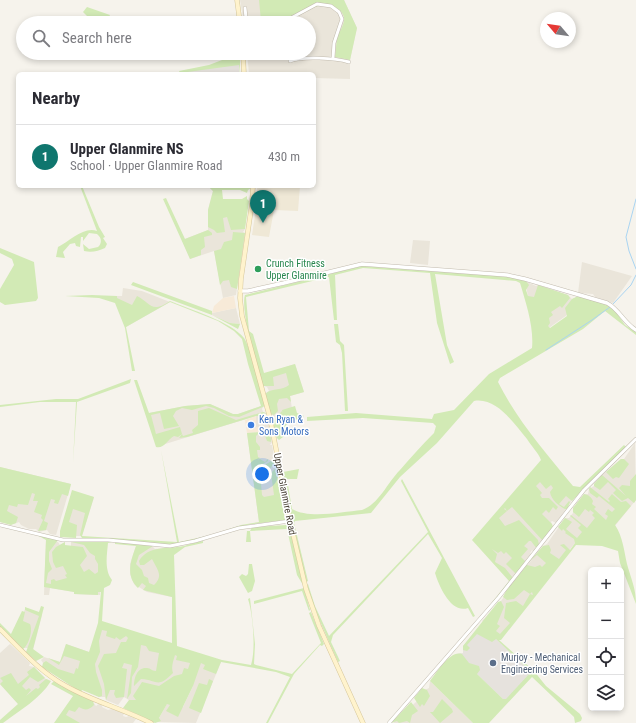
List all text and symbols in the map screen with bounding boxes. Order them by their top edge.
north arrow [540,12,576,48]
search box [16,16,316,60]
icon: search [30,27,52,49]
text: Search here [62,29,132,47]
text: Nearby [32,88,80,108]
text: Upper Glanmire NS [70,140,184,158]
text: 1 [42,149,48,164]
text: 430 m [268,149,300,164]
text: School · Upper Glanmire Road [70,158,222,173]
pin: 1 [250,190,276,223]
place label: Crunch Fitness Upper Glanmire [266,258,327,281]
marker: Crunch Fitness Upper Glanmire [253,264,263,274]
place label: Ken Ryan & Sons Motors [259,414,309,437]
marker: Ken Ryan & Sons Motors [246,420,256,430]
street label: Upper Glanmire Road [272,452,298,536]
your location [252,464,272,484]
map controls [588,567,624,711]
button: + [588,567,624,603]
button: − [588,603,624,639]
button: locate [588,639,624,675]
place label: Murjoy - Mechanical Engineering Services [501,652,584,675]
marker: Murjoy - Mechanical Engineering Services [488,658,498,668]
button: layers [588,675,624,711]

